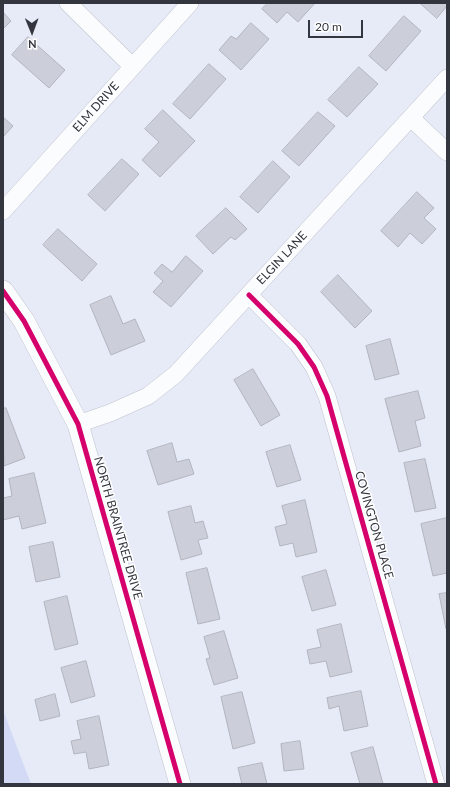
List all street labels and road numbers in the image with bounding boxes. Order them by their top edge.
street label: ELM DRIVE [70,79,122,135]
street label: ELGIN LANE [254,228,310,288]
street label: NORTH BRAINTREE DRIVE [91,455,145,601]
street label: COVINGTON PLACE [352,469,396,581]

